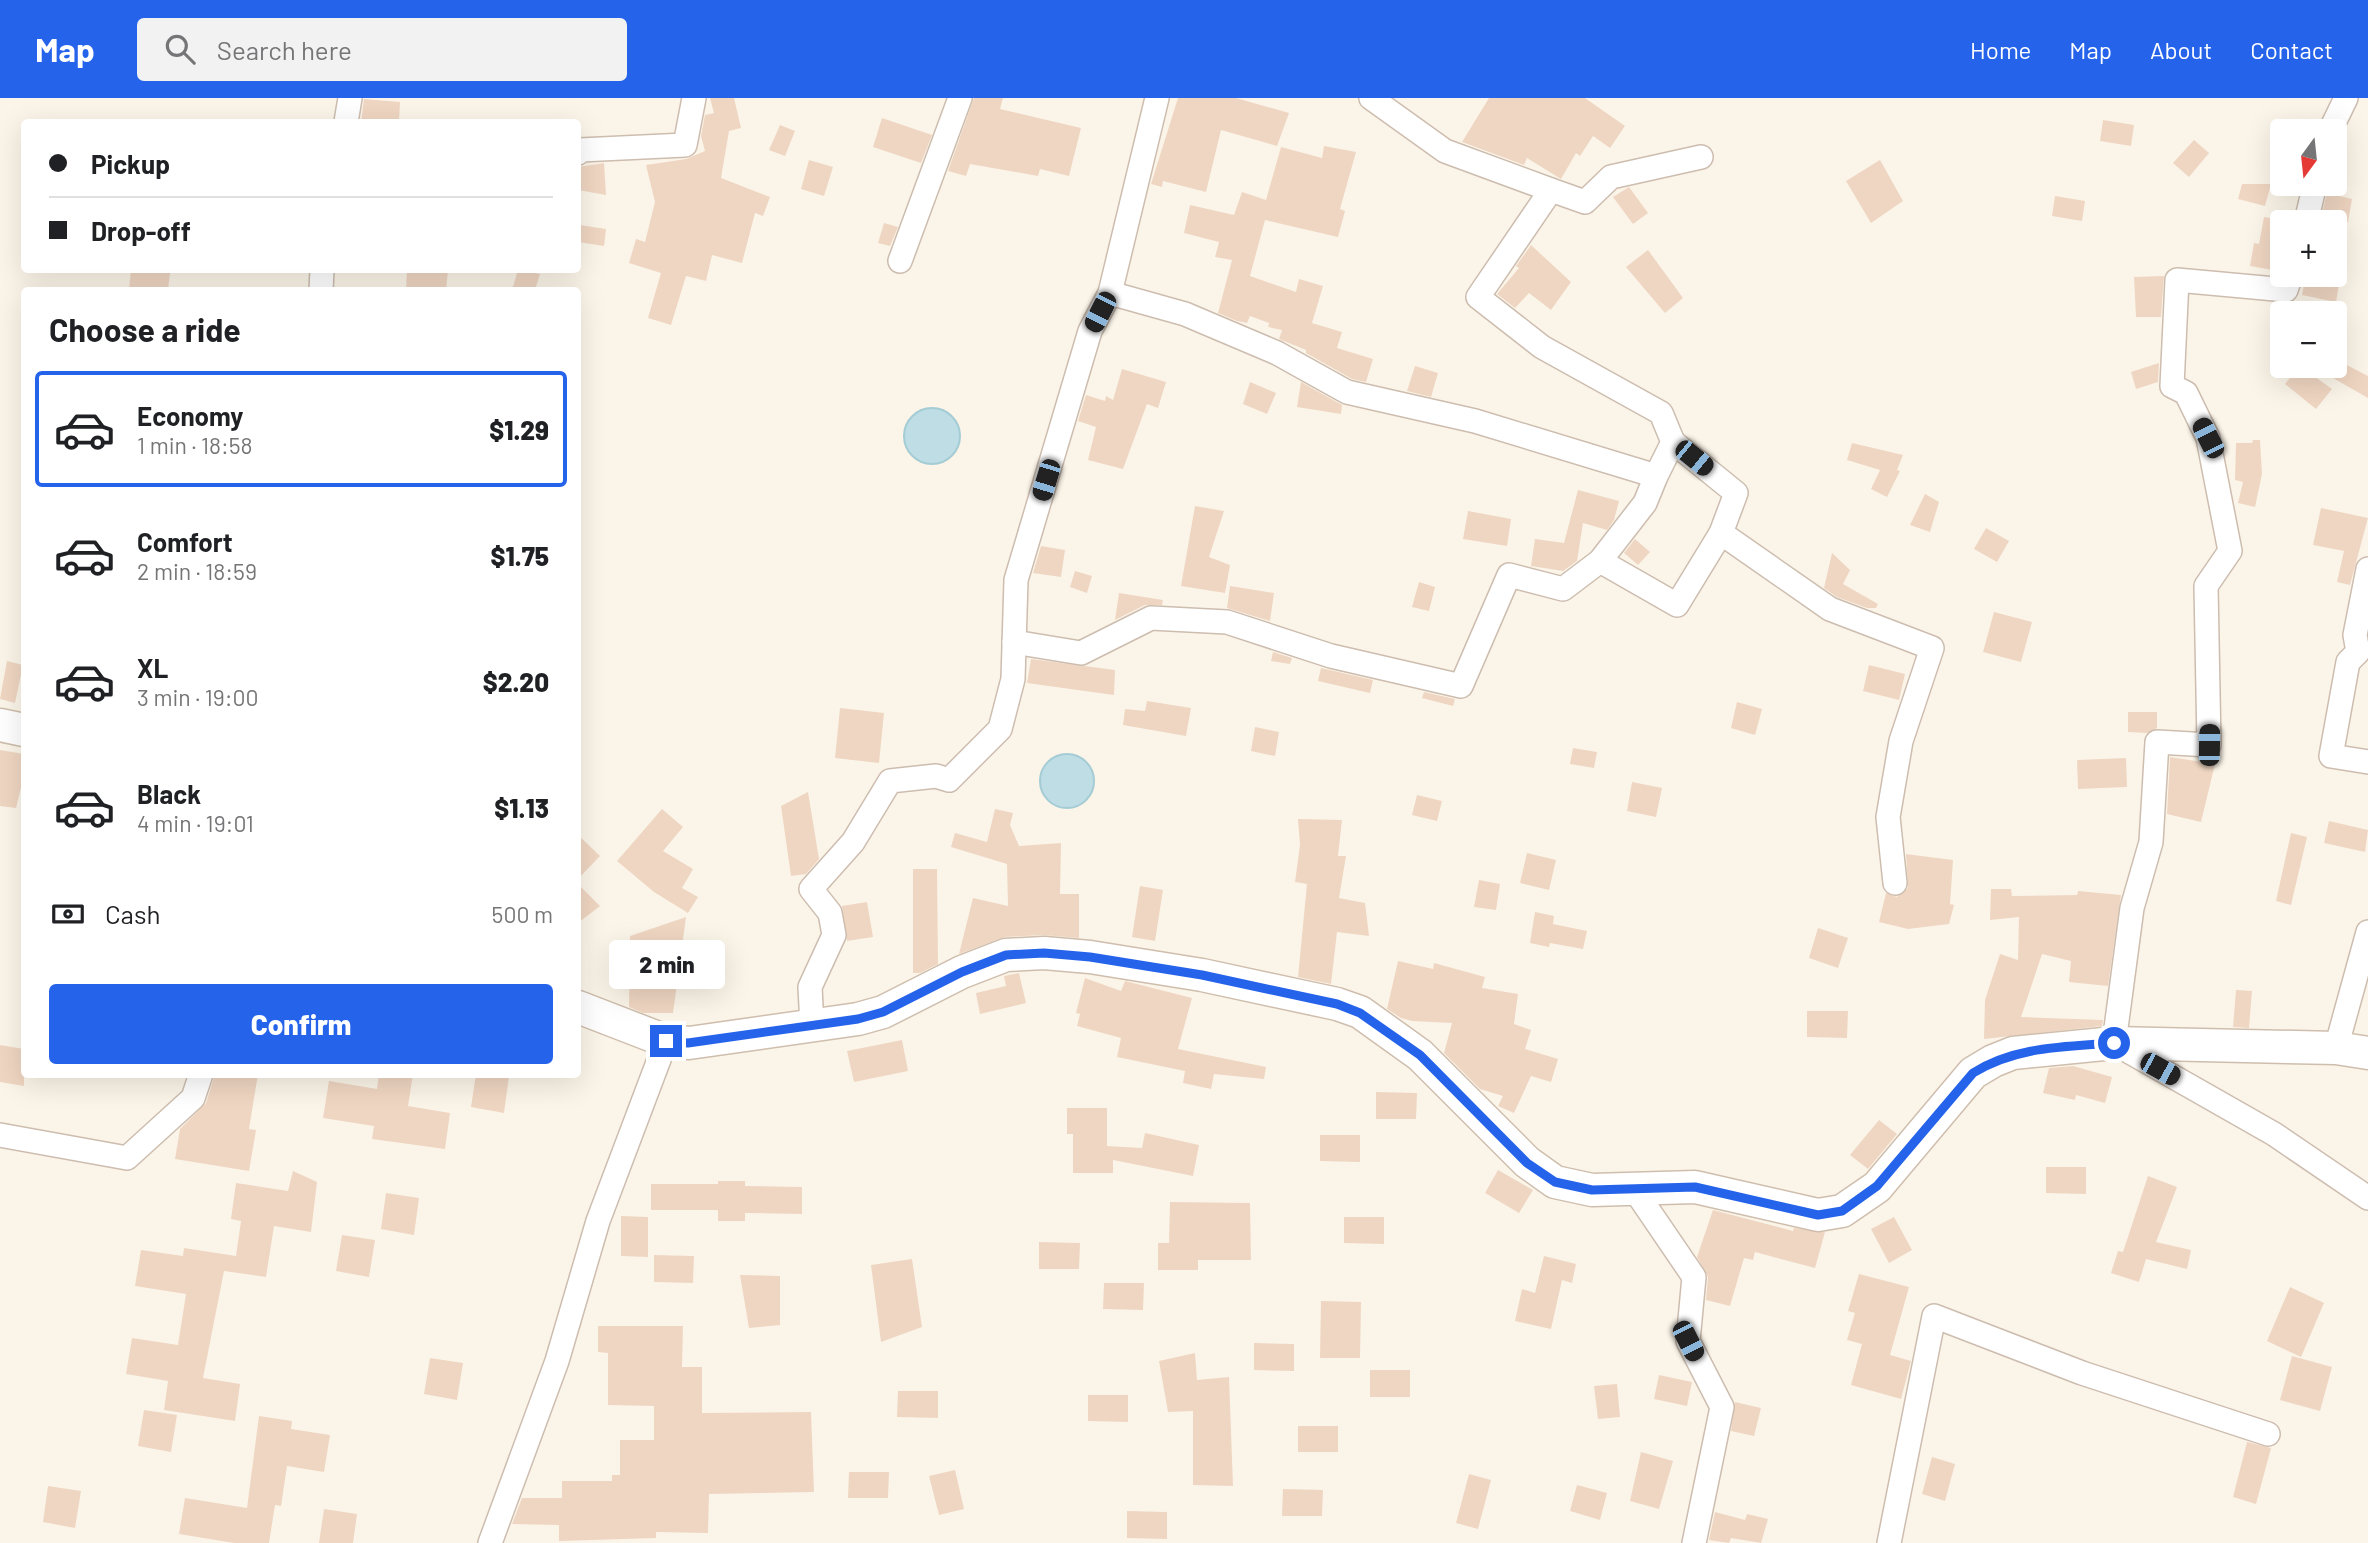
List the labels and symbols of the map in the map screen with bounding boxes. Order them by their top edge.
north arrow [2270,119,2347,196]
car [1082,289,1119,335]
car [2190,415,2227,461]
car [1672,437,1717,479]
car [1030,457,1063,503]
car [2199,724,2220,766]
callout: 2 min [608,940,724,988]
route end [650,1025,682,1057]
route start [2098,1027,2130,1059]
car [2137,1050,2184,1088]
car [1670,1318,1707,1364]

